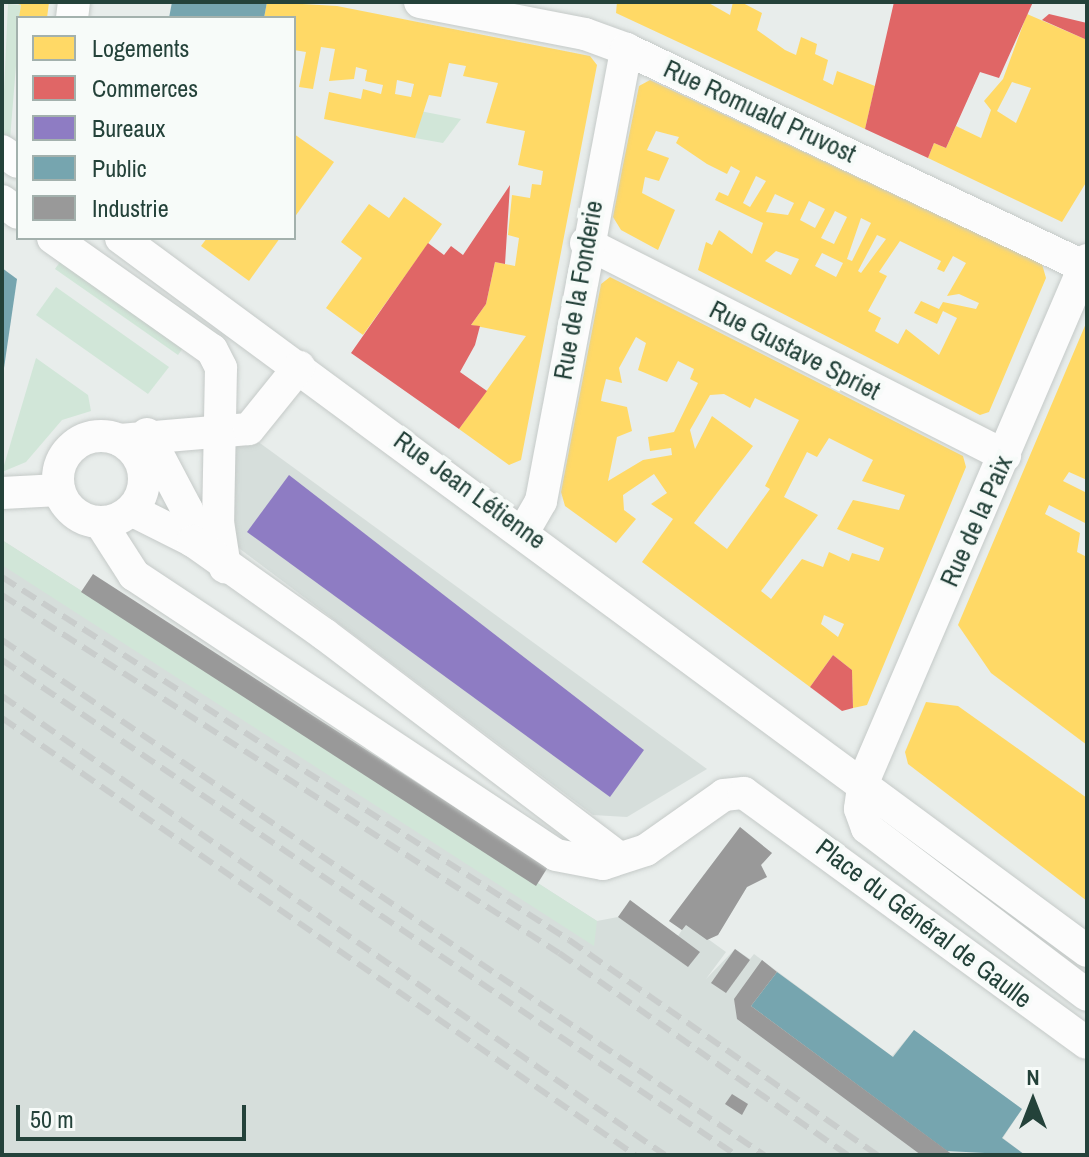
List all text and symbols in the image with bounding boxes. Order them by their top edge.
legend [16,16,296,240]
text: Logements [92,32,189,64]
street label: Rue Romuald Pruvost [659,53,861,169]
text: Commerces [92,72,198,104]
text: Bureaux [92,112,165,144]
text: Public [92,152,147,184]
text: Industrie [92,192,169,224]
street label: Rue de la Fonderie [547,198,609,382]
street label: Rue Gustave Spriet [704,294,886,406]
street label: Rue Jean Létienne [388,424,552,556]
street label: Rue de la Paix [933,451,1019,591]
street label: Place du Général de Gaulle [810,832,1038,1014]
north arrow [993,1061,1073,1141]
text: N [1026,1062,1040,1092]
scale bar [20,1089,250,1139]
text: 50 m [30,1103,74,1135]

